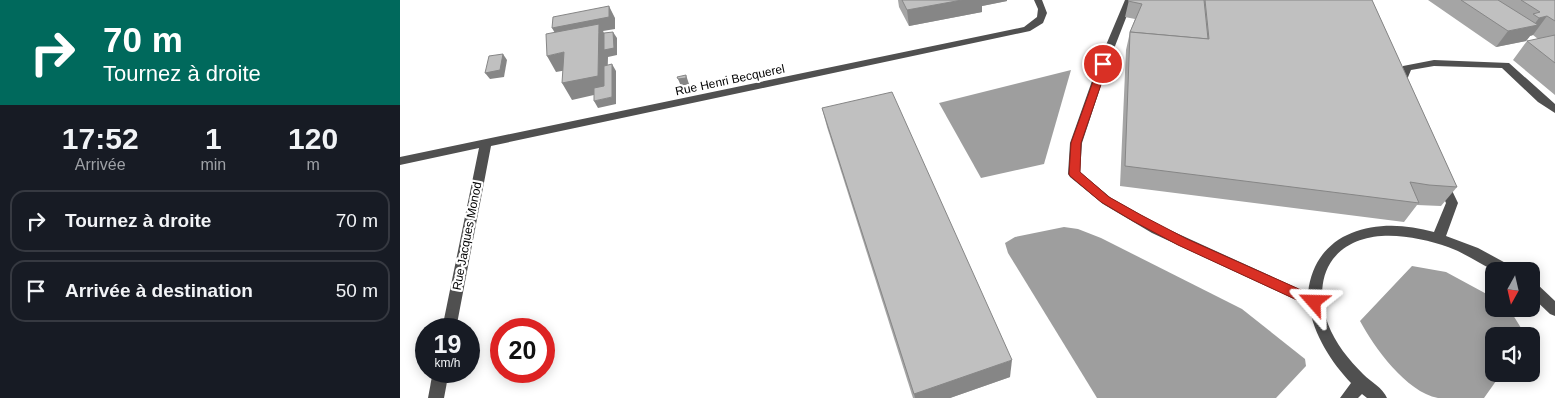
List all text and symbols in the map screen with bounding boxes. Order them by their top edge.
icon: right [20,20,85,85]
text: 70 m [103,20,183,59]
pin [1082,43,1124,85]
icon: arrive [1089,50,1117,78]
text: Tournez à droite [103,61,261,86]
street label: Rue Henri Becquerel [674,62,786,98]
text: 17:52 [62,122,139,155]
text: 1 [205,122,222,155]
text: 120 [288,122,338,155]
text: Arrivée [75,156,126,173]
text: min [200,156,226,173]
text: m [306,156,320,173]
street label: Rue Jacques Monod [450,181,484,291]
icon: right [22,207,50,235]
text: Tournez à droite [65,210,211,231]
text: 70 m [336,210,378,231]
north arrow [1485,262,1540,318]
map controls [1485,262,1540,382]
position arrow [1287,275,1339,327]
icon: arrive [22,277,50,305]
text: Arrivée à destination [65,280,253,301]
text: 50 m [336,280,378,301]
speed limit sign: 20 [490,318,555,383]
button: sound [1485,327,1540,382]
text: 19 [434,330,461,358]
text: km/h [434,356,461,370]

